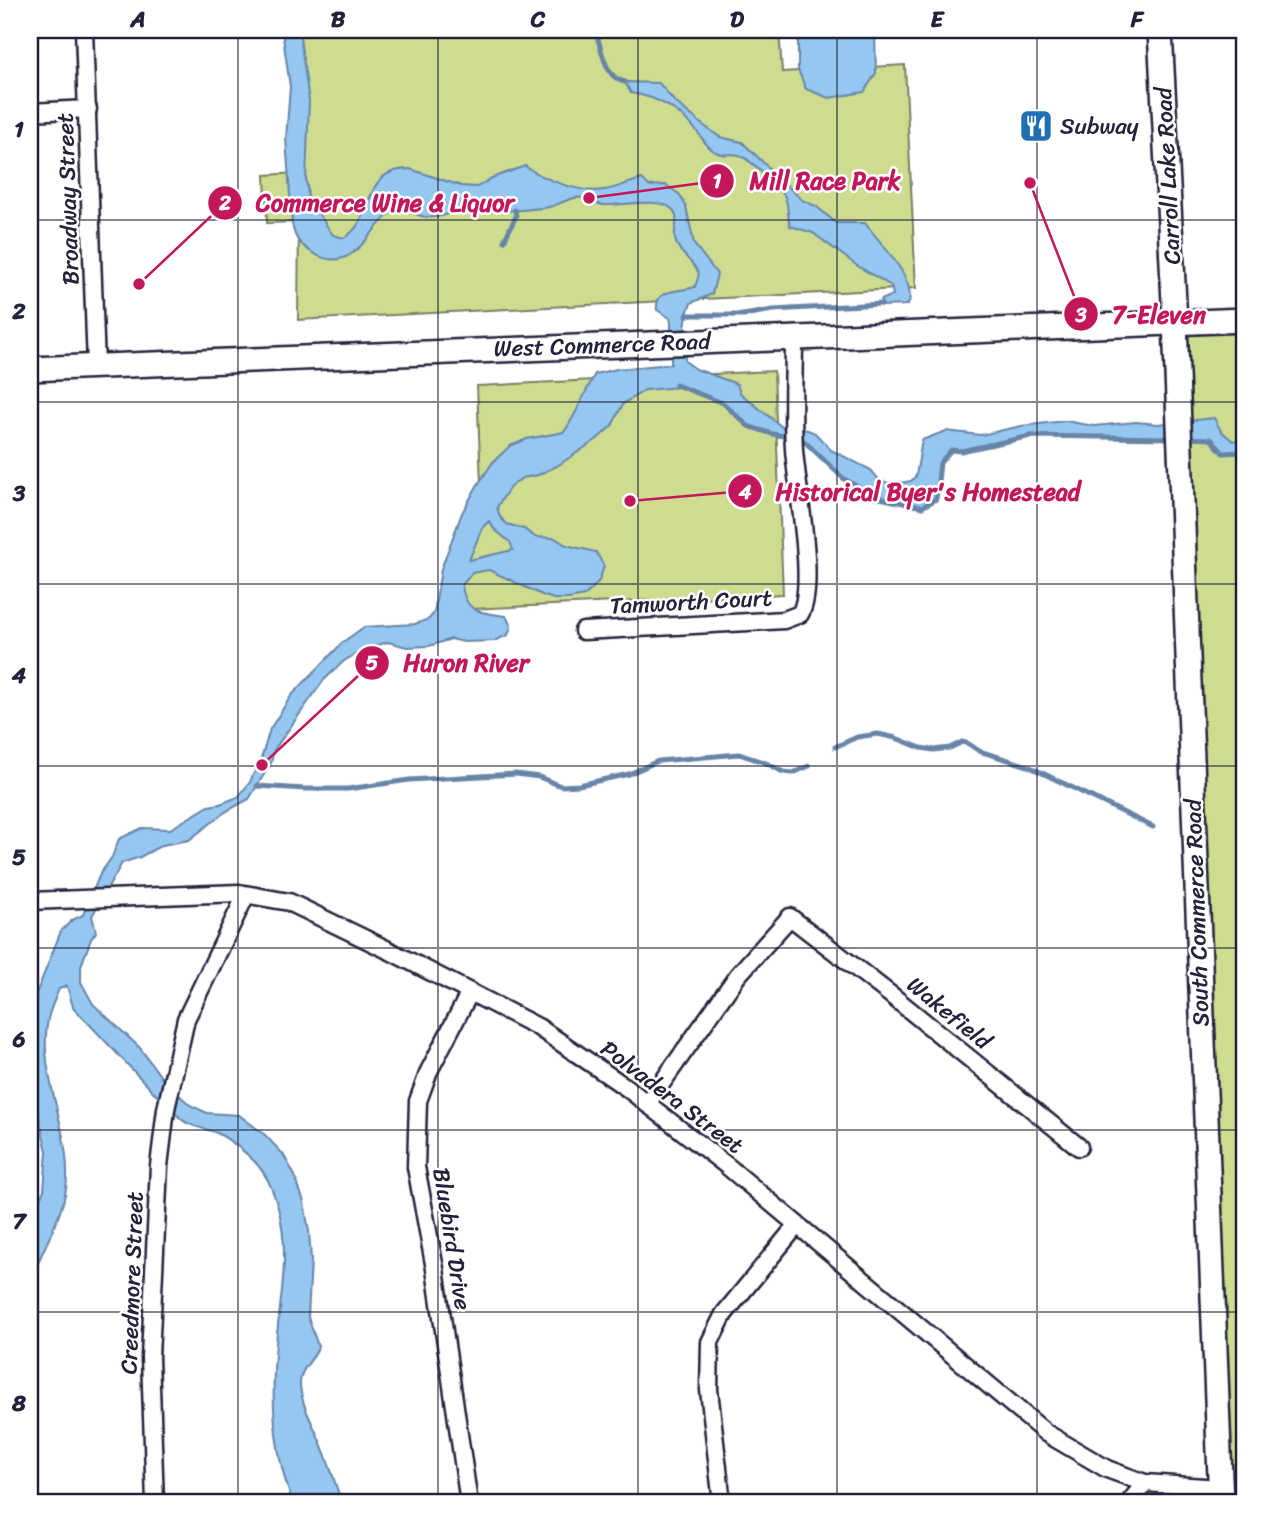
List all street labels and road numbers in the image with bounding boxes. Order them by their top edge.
street label: Carroll Lake Road [1143,85,1193,265]
street label: Broadway Street [45,112,91,286]
street label: West Commerce Road [493,321,713,369]
street label: Tamworth Court [609,577,773,627]
street label: South Commerce Road [1172,797,1221,1027]
street label: Wakefield [897,966,1002,1062]
street label: Polvadera Street [591,1029,753,1165]
street label: Bluebird Drive [421,1165,483,1313]
street label: Creedmore Street [108,1191,156,1375]

